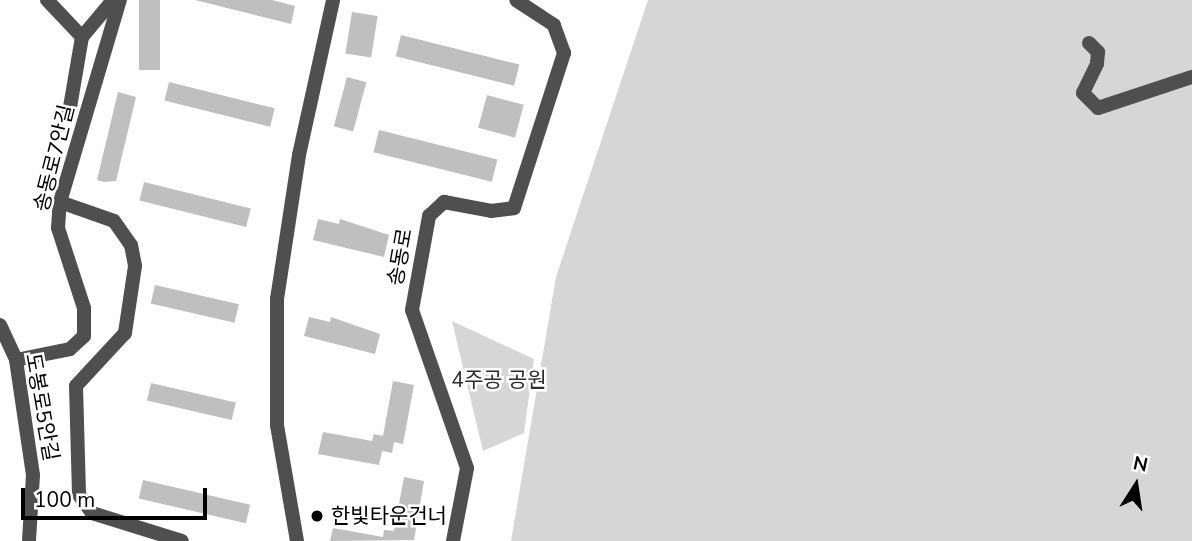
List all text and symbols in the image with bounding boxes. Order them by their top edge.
street label: 송동로7안길 [29,102,79,214]
street label: 송동로 [383,226,417,288]
street label: 도봉로5안길 [20,351,64,463]
park label: 4주공 공원 [451,367,547,393]
north arrow [1101,450,1171,520]
text: N [1131,450,1150,479]
scale bar [24,475,210,518]
text: 100 m [34,486,95,514]
place label: 한빛타운건너 [331,503,447,529]
marker: 한빛타운건너 [309,508,325,524]

